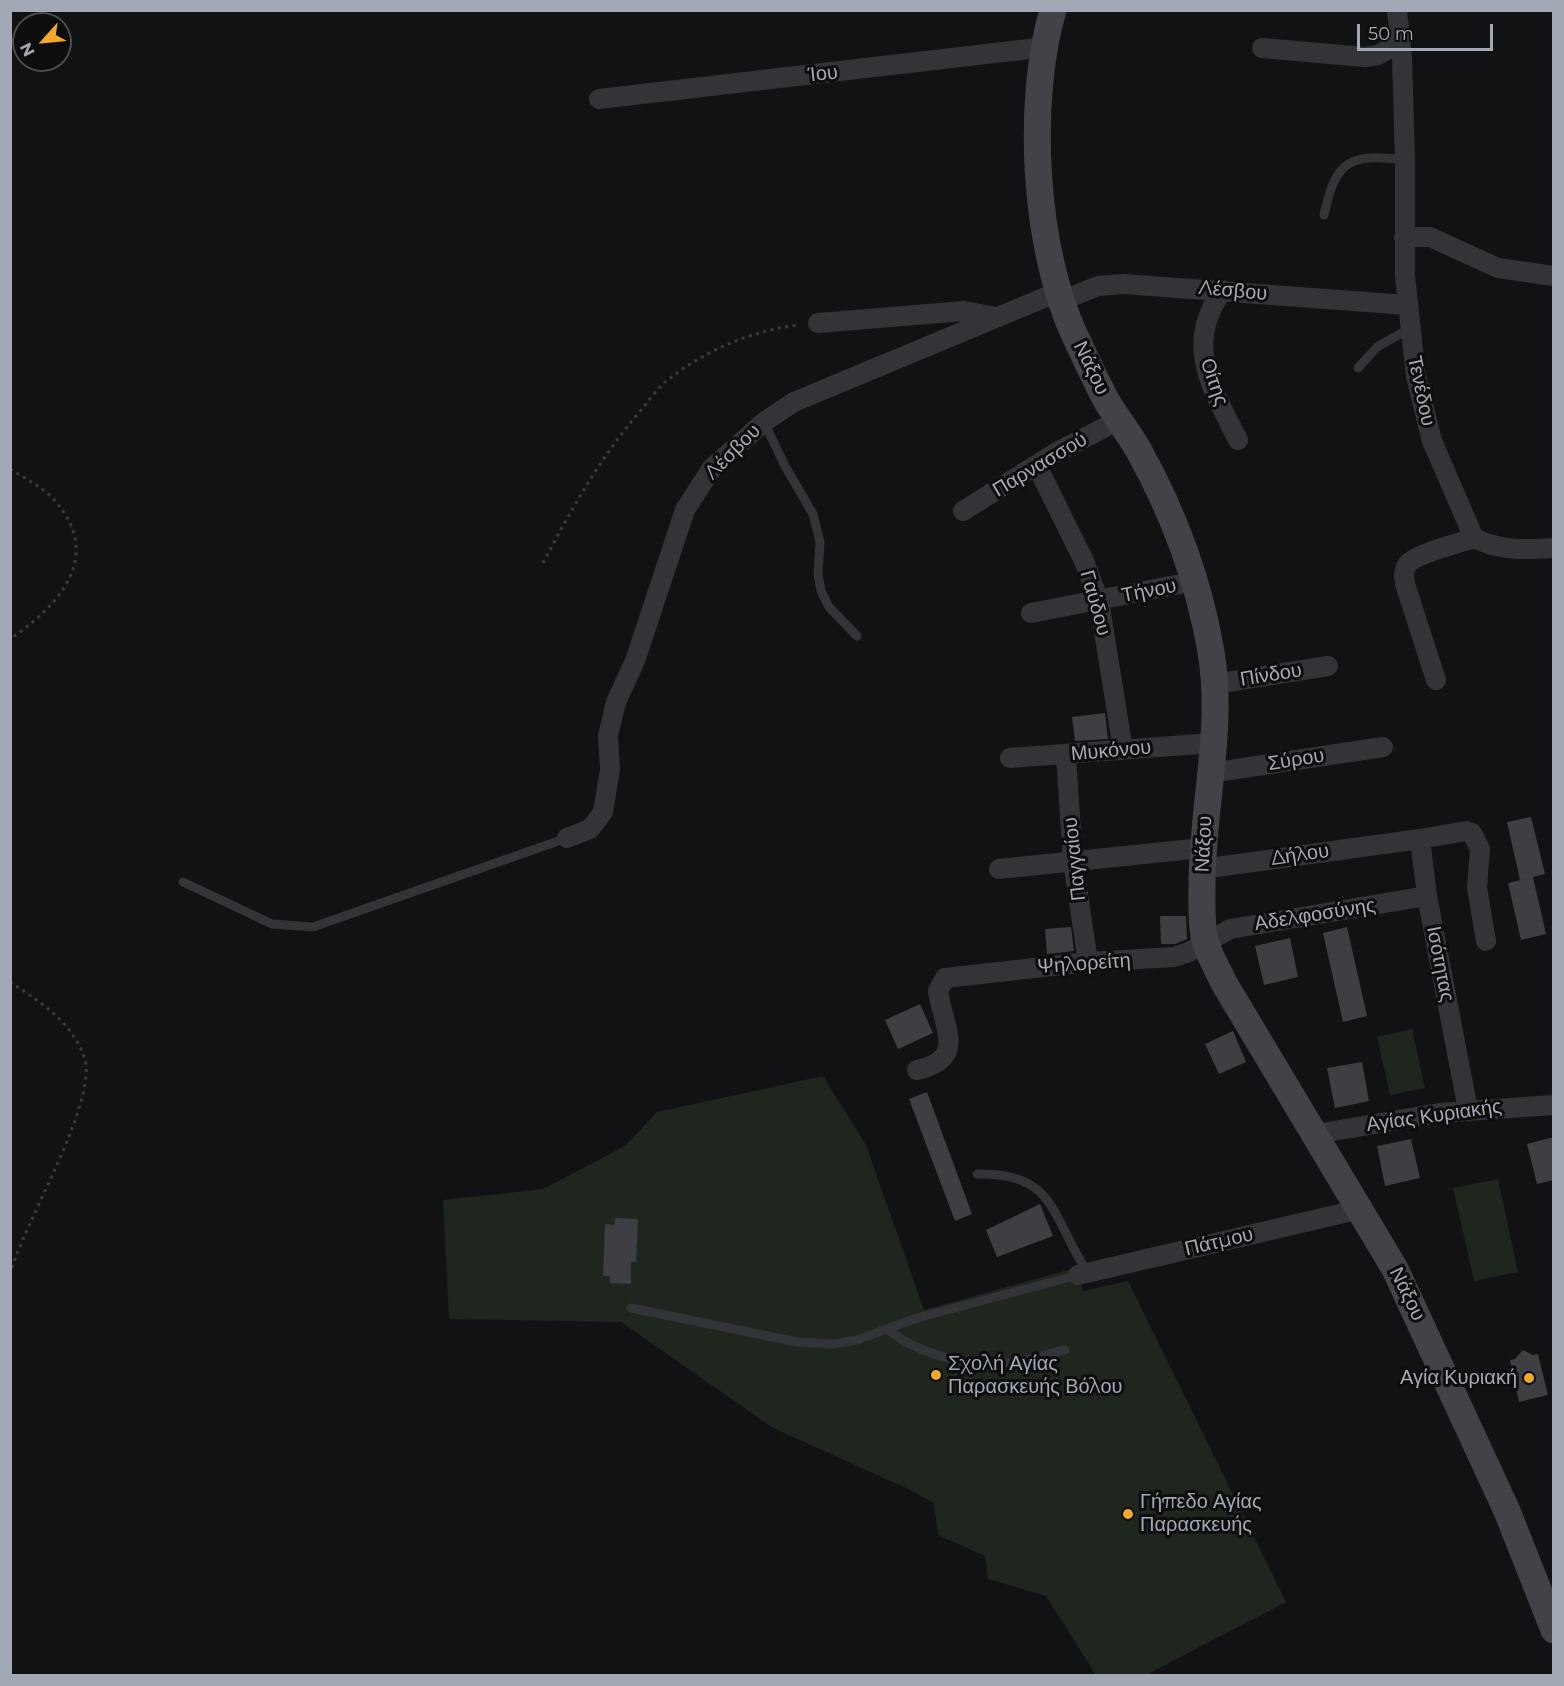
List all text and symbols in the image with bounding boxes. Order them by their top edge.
north arrow [12,12,72,72]
scale bar [1360,12,1496,50]
text: 50 m [1368,23,1414,45]
text: N [16,39,39,60]
street label: Ίου [807,61,839,87]
street label: Λέσβου [1198,276,1268,306]
street label: Νάξου [1068,337,1114,399]
street label: Τενέδου [1402,354,1440,428]
street label: Οίτης [1195,355,1233,409]
street label: Λέσβου [700,419,766,485]
street label: Παρνασσού [989,427,1091,503]
street label: Γαύδου [1074,568,1116,638]
street label: Τήνου [1120,574,1178,608]
street label: Πίνδου [1238,658,1304,692]
street label: Μυκόνου [1070,736,1152,766]
street label: Σύρου [1266,744,1326,776]
street label: Νάξου [1191,815,1217,873]
street label: Παγγαίου [1059,816,1091,902]
street label: Δήλου [1269,839,1331,871]
street label: Αδελφοσύνης [1253,894,1377,936]
street label: Ισότητας [1421,924,1459,1004]
street label: Ψηλορείτη [1036,949,1132,979]
street label: Αγίας Κυριακής [1365,1095,1503,1137]
street label: Πάτμου [1182,1222,1256,1262]
street label: Νάξου [1384,1263,1430,1325]
place label: Σχολή Αγίας Παρασκευής Βόλου [948,1352,1123,1399]
place label: Αγία Κυριακή [1400,1366,1517,1390]
marker: Σχολή Αγίας Παρασκευής Βόλου [929,1368,943,1382]
marker: Αγία Κυριακή [1522,1371,1536,1385]
place label: Γήπεδο Αγίας Παρασκευής [1140,1490,1262,1537]
marker: Γήπεδο Αγίας Παρασκευής [1121,1507,1135,1521]

